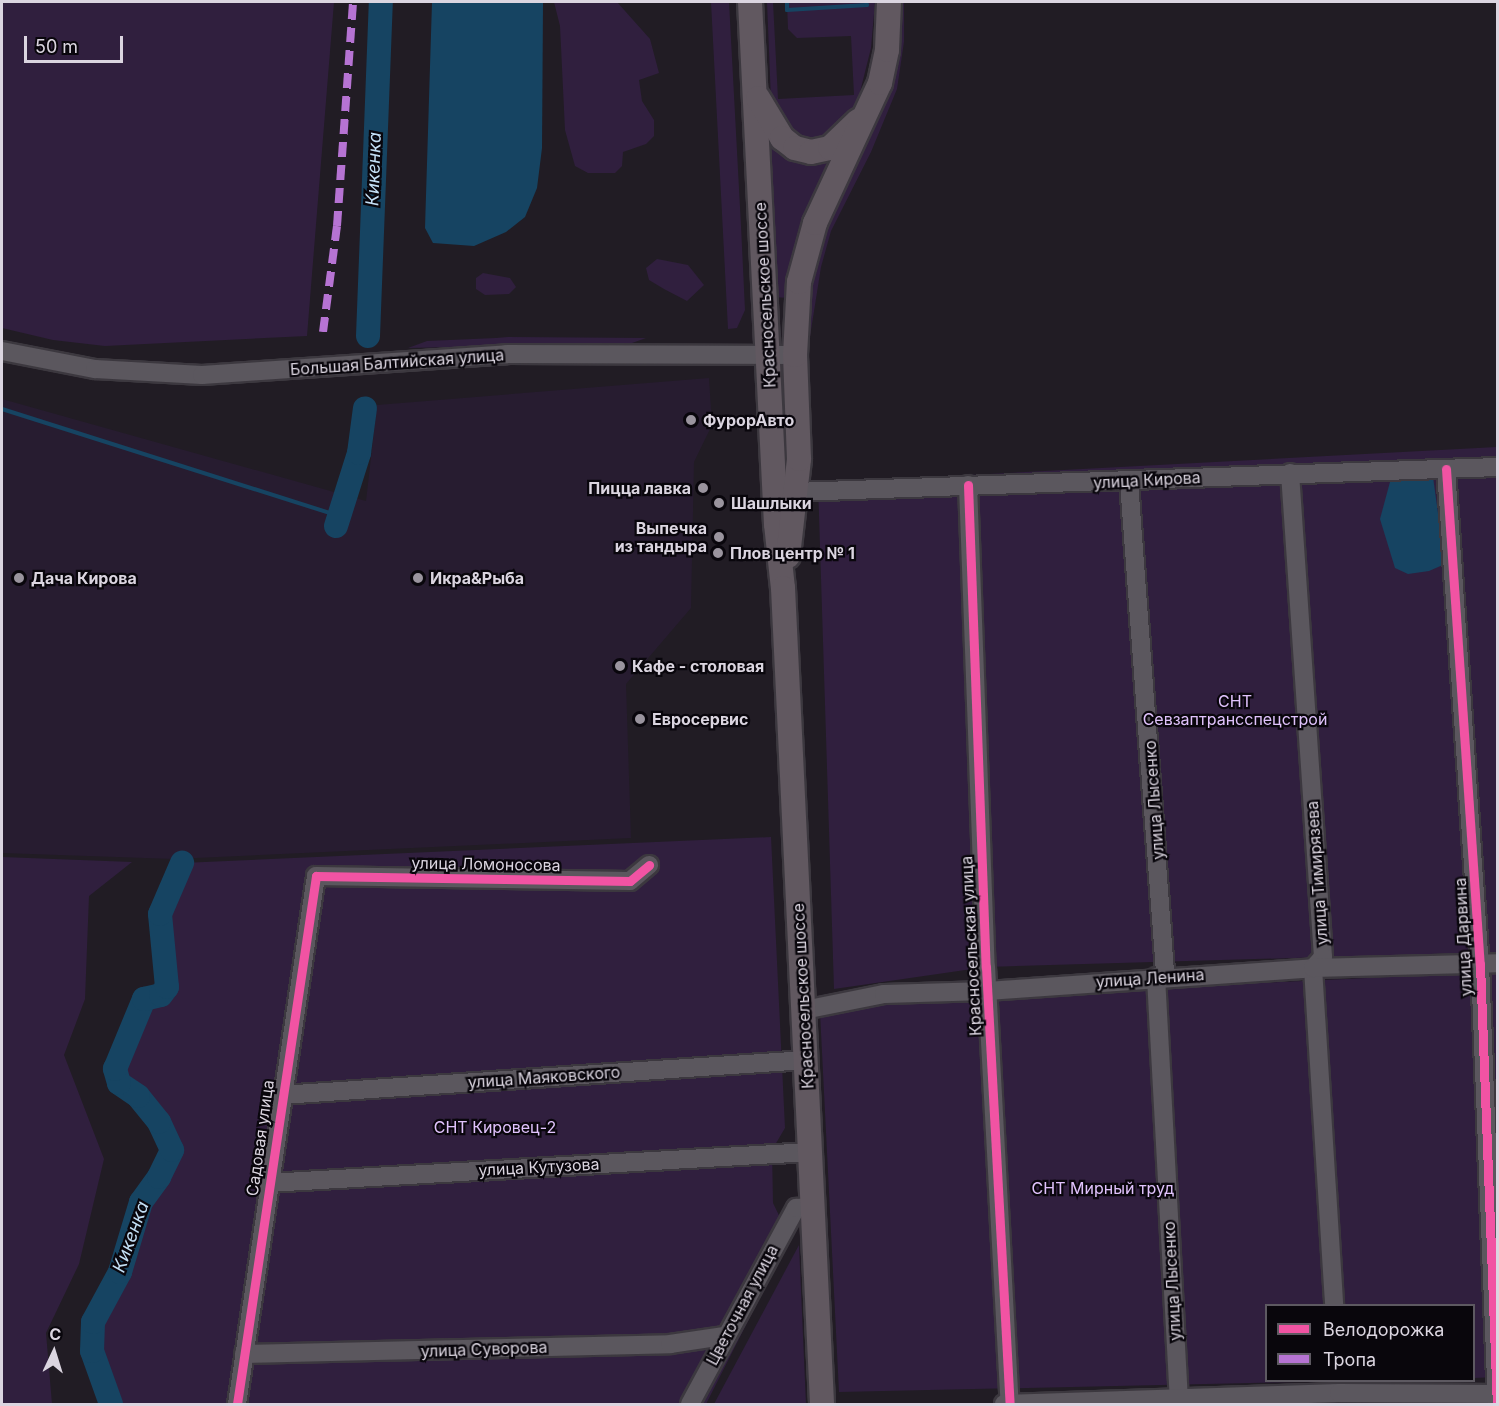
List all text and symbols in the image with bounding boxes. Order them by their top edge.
scale bar [27,24,126,62]
text: 50 m [35,36,78,57]
water label: Кикенка [362,132,386,206]
street label: Красносельское шоссе [751,202,779,388]
street label: Большая Балтийская улица [289,345,505,379]
place label: ФурорАвто [703,410,794,430]
marker: ФурорАвто [684,413,698,427]
street label: улица Кирова [1093,468,1201,492]
place label: Пицца лавка [588,478,691,498]
marker: Пицца лавка [696,481,710,495]
place label: Шашлыки [731,493,812,513]
marker: Шашлыки [712,496,726,510]
place label: Выпечка из тандыра [615,518,707,556]
marker: Выпечка из тандыра [712,530,726,544]
place label: Плов центр № 1 [730,543,855,563]
marker: Плов центр № 1 [711,546,725,560]
place label: Дача Кирова [31,568,137,588]
place label: Икра&Рыба [430,568,524,588]
marker: Дача Кирова [12,571,26,585]
marker: Икра&Рыба [411,571,425,585]
place label: Кафе - столовая [632,656,764,676]
marker: Кафе - столовая [613,659,627,673]
park label: СНТ Севзаптрансспецстрой [1143,691,1327,729]
place label: Евросервис [652,709,748,729]
marker: Евросервис [633,712,647,726]
street label: улица Лысенко [1140,740,1168,860]
street label: улица Тимирязева [1302,800,1332,946]
street label: улица Ломоносова [411,853,561,875]
street label: Красносельская улица [957,856,985,1036]
street label: улица Дарвина [1450,877,1476,997]
street label: Красносельское шоссе [789,903,817,1089]
street label: улица Ленина [1095,965,1205,991]
street label: улица Маяковского [467,1062,621,1092]
street label: Садовая улица [242,1079,278,1197]
park label: СНТ Кировец-2 [434,1117,556,1137]
street label: улица Кутузова [478,1154,600,1180]
park label: СНТ Мирный труд [1032,1178,1174,1198]
water label: Кикенка [108,1199,154,1275]
street label: улица Лысенко [1159,1221,1185,1341]
street label: Цветочная улица [702,1242,782,1368]
legend [1265,1304,1475,1382]
text: Велодорожка [1323,1319,1444,1340]
north arrow [24,1322,84,1382]
text: С [49,1324,62,1344]
street label: улица Суворова [420,1337,548,1361]
text: Тропа [1323,1349,1376,1370]

